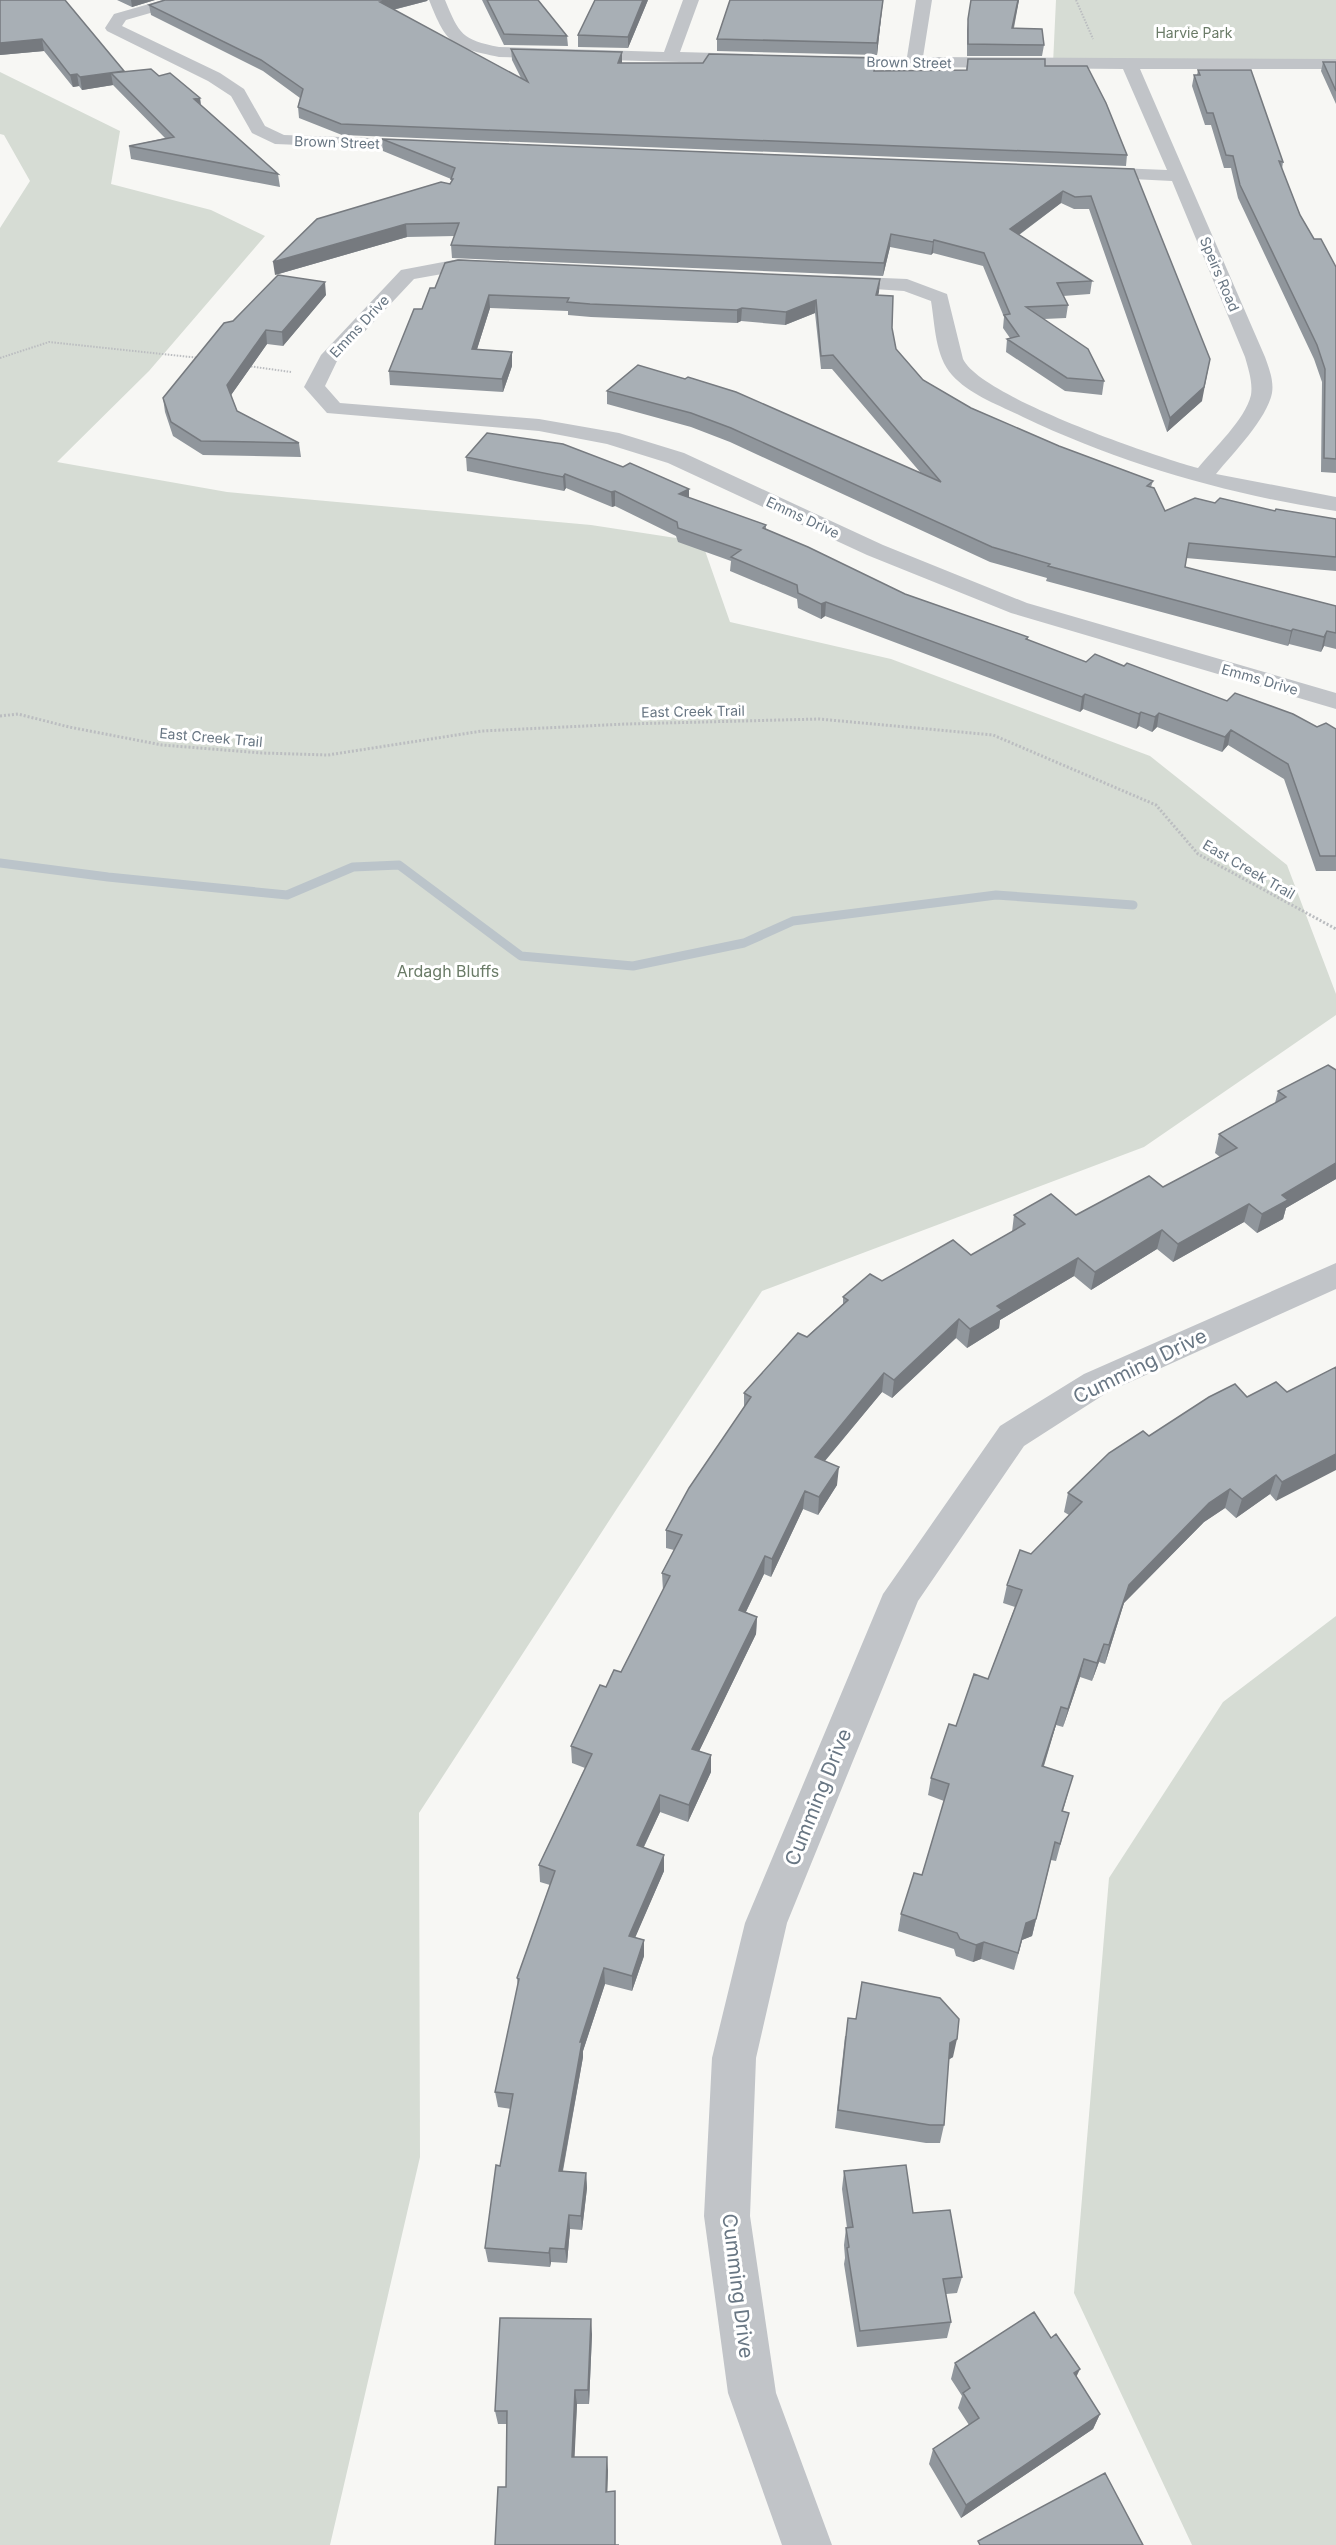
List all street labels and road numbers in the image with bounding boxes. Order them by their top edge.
street label: Brown Street [866,53,952,71]
street label: Brown Street [294,132,380,152]
street label: Speirs Road [1197,234,1243,314]
street label: Emms Drive [326,291,392,361]
street label: Emms Drive [764,493,842,541]
street label: Emms Drive [1220,660,1300,698]
street label: East Creek Trail [641,702,745,720]
street label: East Creek Trail [159,724,263,750]
street label: East Creek Trail [1200,836,1298,902]
street label: Cumming Drive [1069,1323,1211,1409]
street label: Cumming Drive [780,1725,856,1869]
street label: Cumming Drive [717,2212,759,2360]

